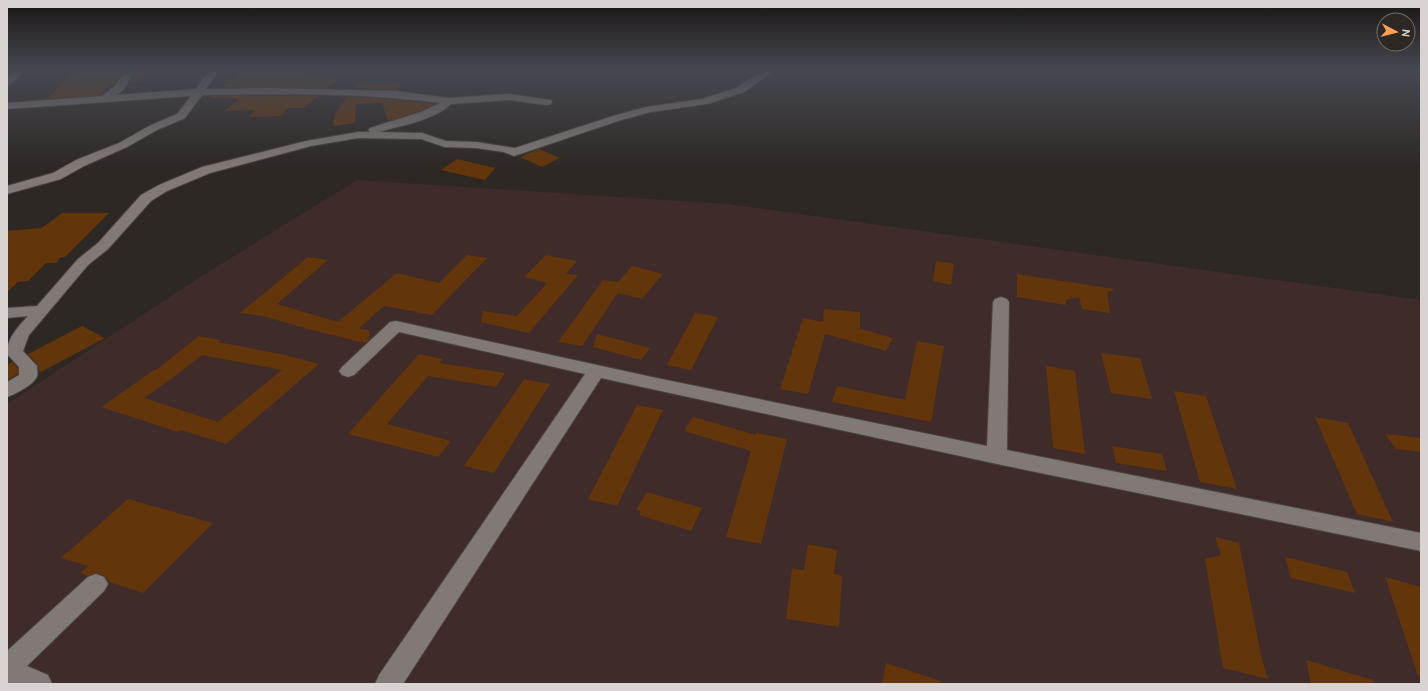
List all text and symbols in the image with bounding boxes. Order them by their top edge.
north arrow [1376,12,1416,52]
text: N [1399,29,1413,38]

